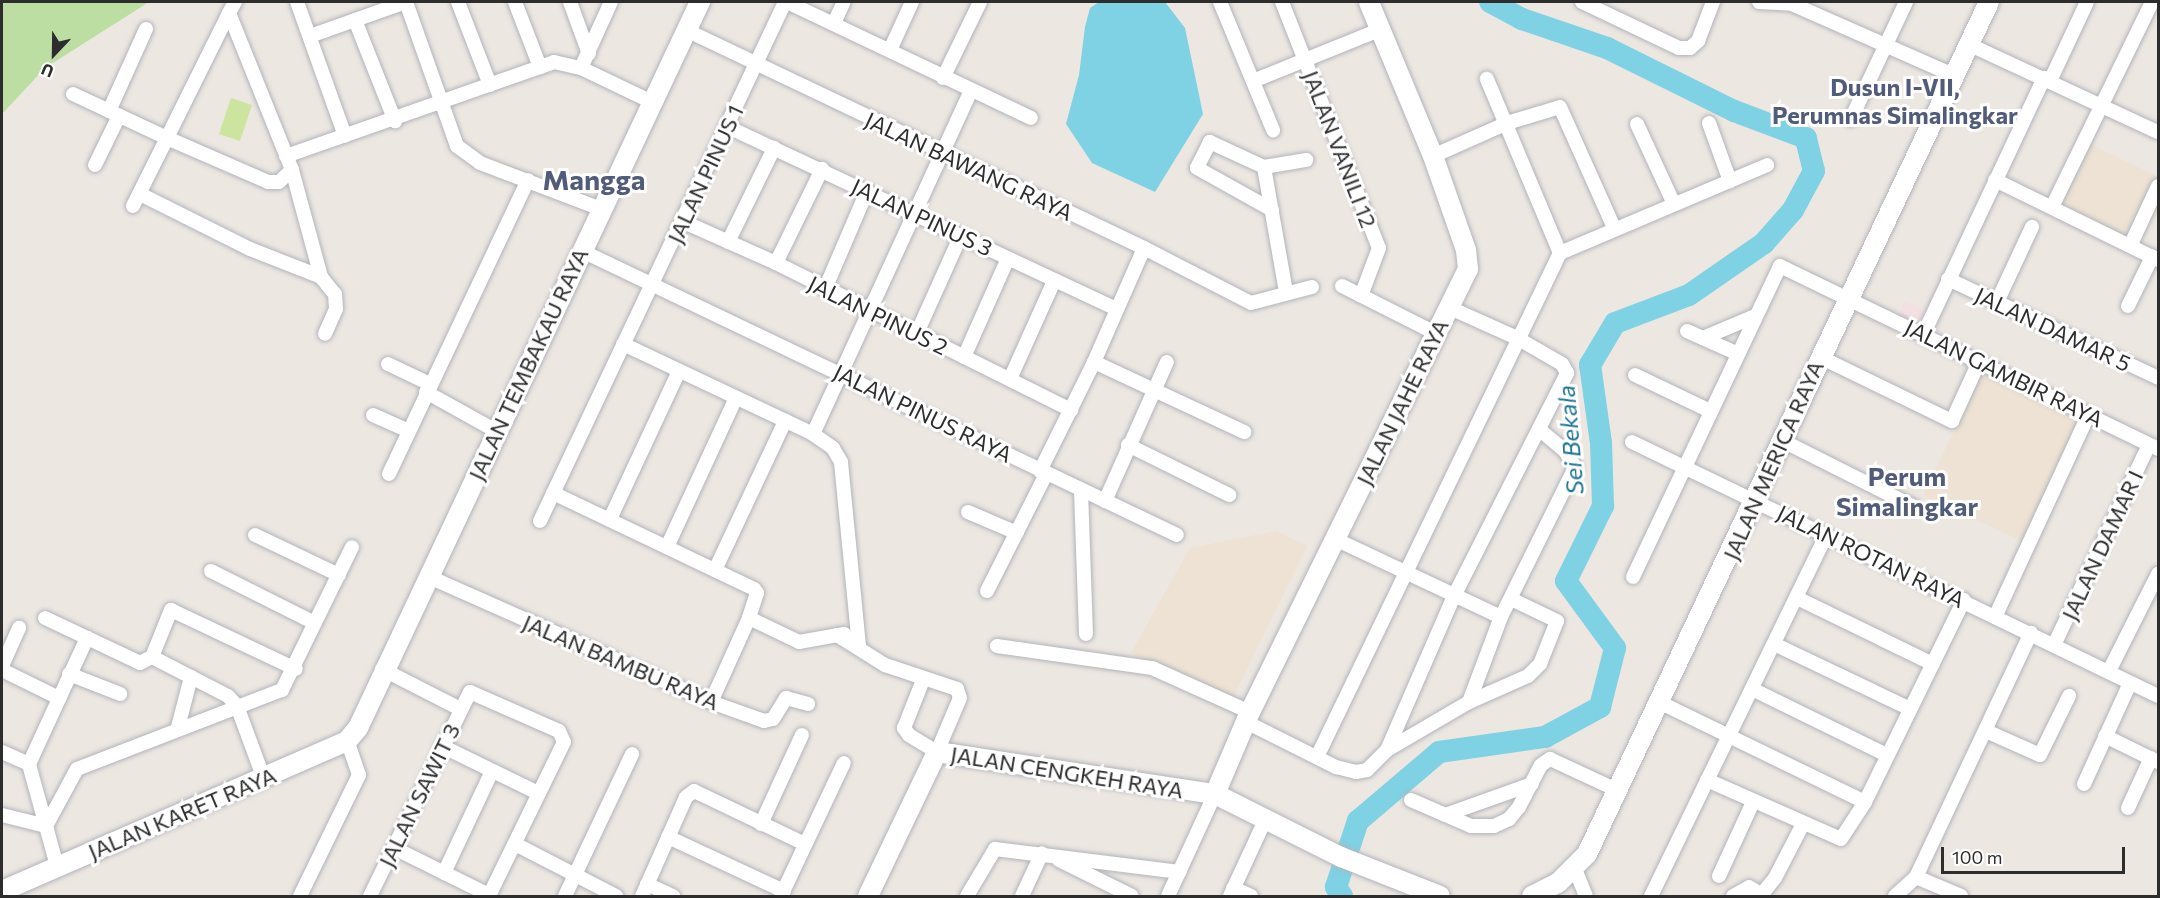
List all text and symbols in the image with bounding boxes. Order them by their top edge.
north arrow [24,24,84,84]
text: U [38,60,56,82]
street label: JALAN VANILI 12 [1298,67,1382,231]
district label: Dusun I-VII, Perumnas Simalingkar [1772,73,2018,129]
street label: JALAN PINUS 1 [661,101,749,247]
street label: JALAN BAWANG RAYA [861,106,1077,226]
district label: Mangga [542,162,646,196]
street label: JALAN PINUS 3 [847,173,997,261]
street label: JALAN TEMBAKAU RAYA [463,244,593,484]
street label: JALAN PINUS 2 [804,270,952,360]
street label: JALAN DAMAR 5 [1971,281,2135,377]
street label: JALAN GAMBIR RAYA [1901,313,2107,433]
street label: JALAN JAHE RAYA [1350,315,1454,489]
street label: JALAN MERICA RAYA [1717,356,1829,564]
street label: JALAN PINUS RAYA [829,358,1017,468]
water label: Sei Bekala [1551,384,1589,496]
district label: Perum Simalingkar [1836,460,1978,522]
street label: JALAN DAMAR I [2056,466,2148,624]
street label: JALAN ROTAN RAYA [1773,499,1969,613]
street label: JALAN BAMBU RAYA [519,609,723,715]
street label: JALAN SAWIT 3 [373,719,465,871]
street label: JALAN CENGKEH RAYA [949,741,1185,803]
street label: JALAN KARET RAYA [84,761,280,865]
scale bar [1944,835,2128,873]
text: 100 m [1952,846,2002,868]

